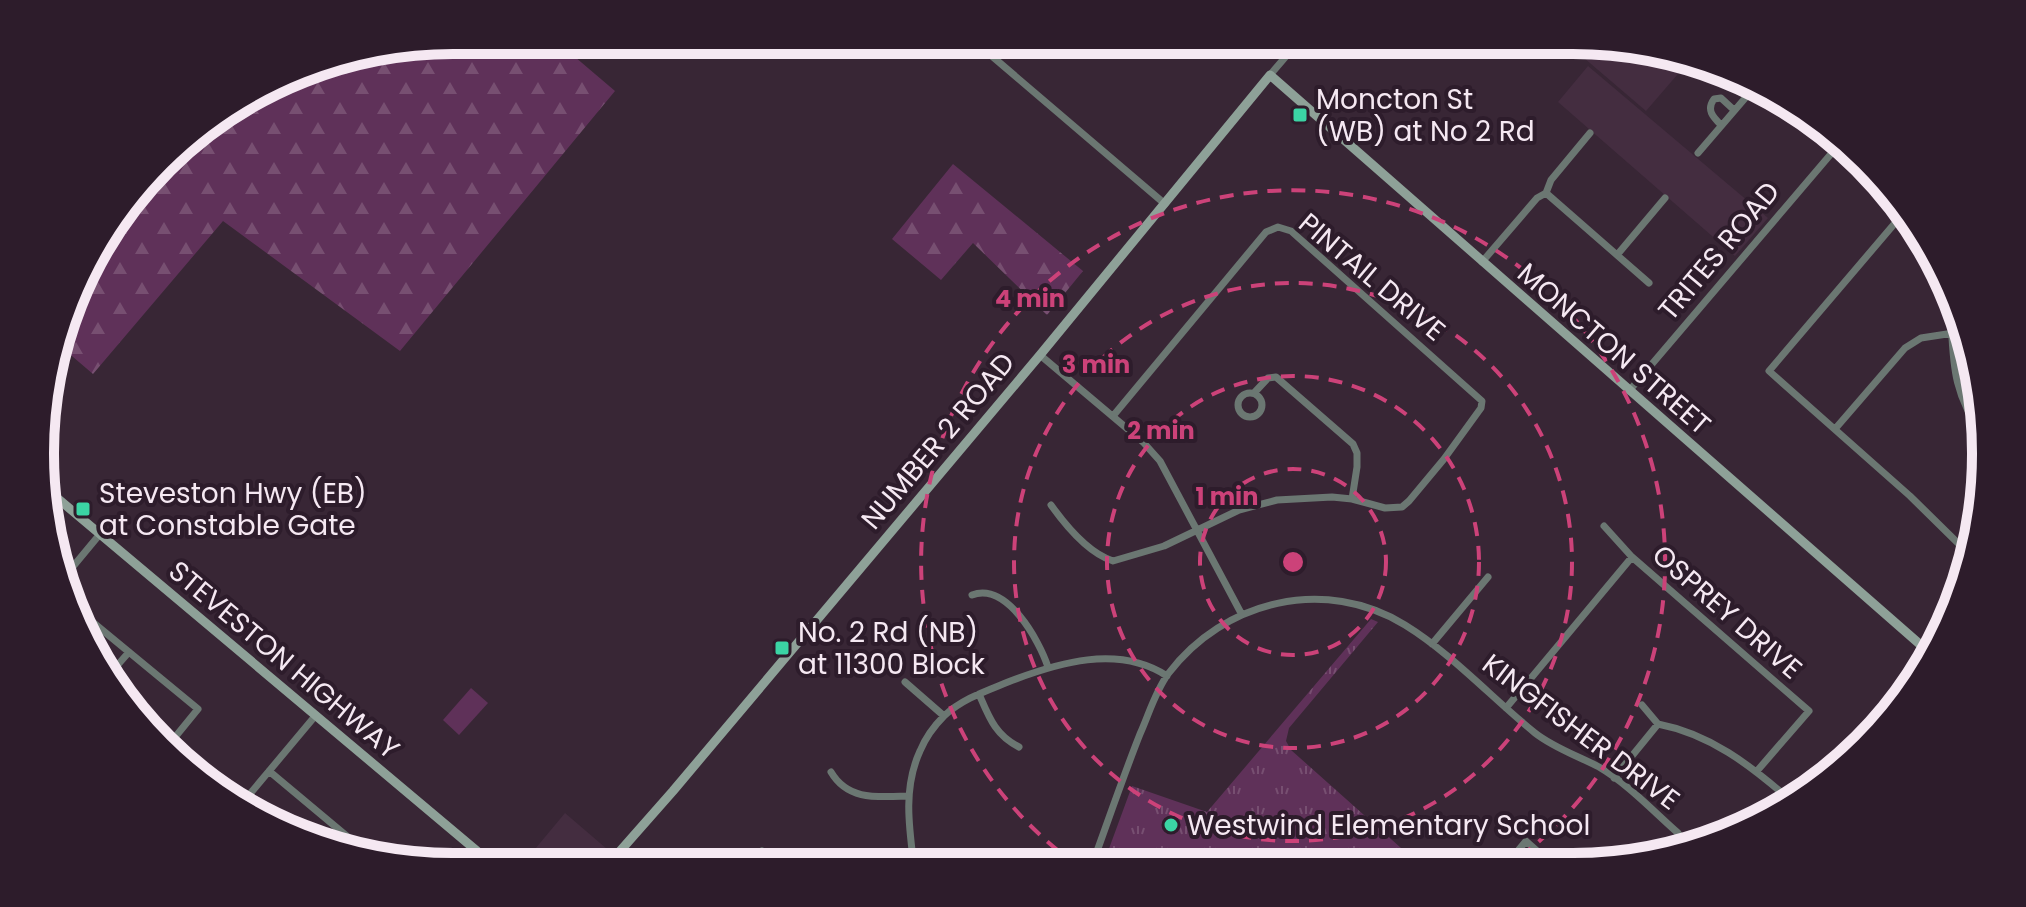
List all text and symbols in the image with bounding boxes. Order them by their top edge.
place label: Moncton St (WB) at No 2 Rd [1316,80,1535,151]
marker: Moncton St (WB) at No 2 Rd [1291,106,1309,124]
street label: TRITES ROAD [1649,173,1789,329]
street label: PINTAIL DRIVE [1290,204,1454,350]
street label: MONCTON STREET [1509,254,1719,444]
text: 4 min [995,282,1065,315]
street label: NUMBER 2 ROAD [852,344,1024,538]
text: 3 min [1062,348,1130,381]
text: 2 min [1127,414,1195,447]
place label: Steveston Hwy (EB) at Constable Gate [99,474,367,545]
text: 1 min [1196,480,1258,513]
marker: Steveston Hwy (EB) at Constable Gate [74,500,92,518]
street label: OSPREY DRIVE [1644,536,1810,688]
centre of rings [1279,548,1307,576]
street label: STEVESTON HIGHWAY [160,552,408,768]
place label: No. 2 Rd (NB) at 11300 Block [798,613,986,684]
marker: No. 2 Rd (NB) at 11300 Block [773,639,791,657]
street label: KINGFISHER DRIVE [1474,645,1688,819]
place label: Westwind Elementary School [1187,806,1590,845]
marker: Westwind Elementary School [1162,816,1180,834]

